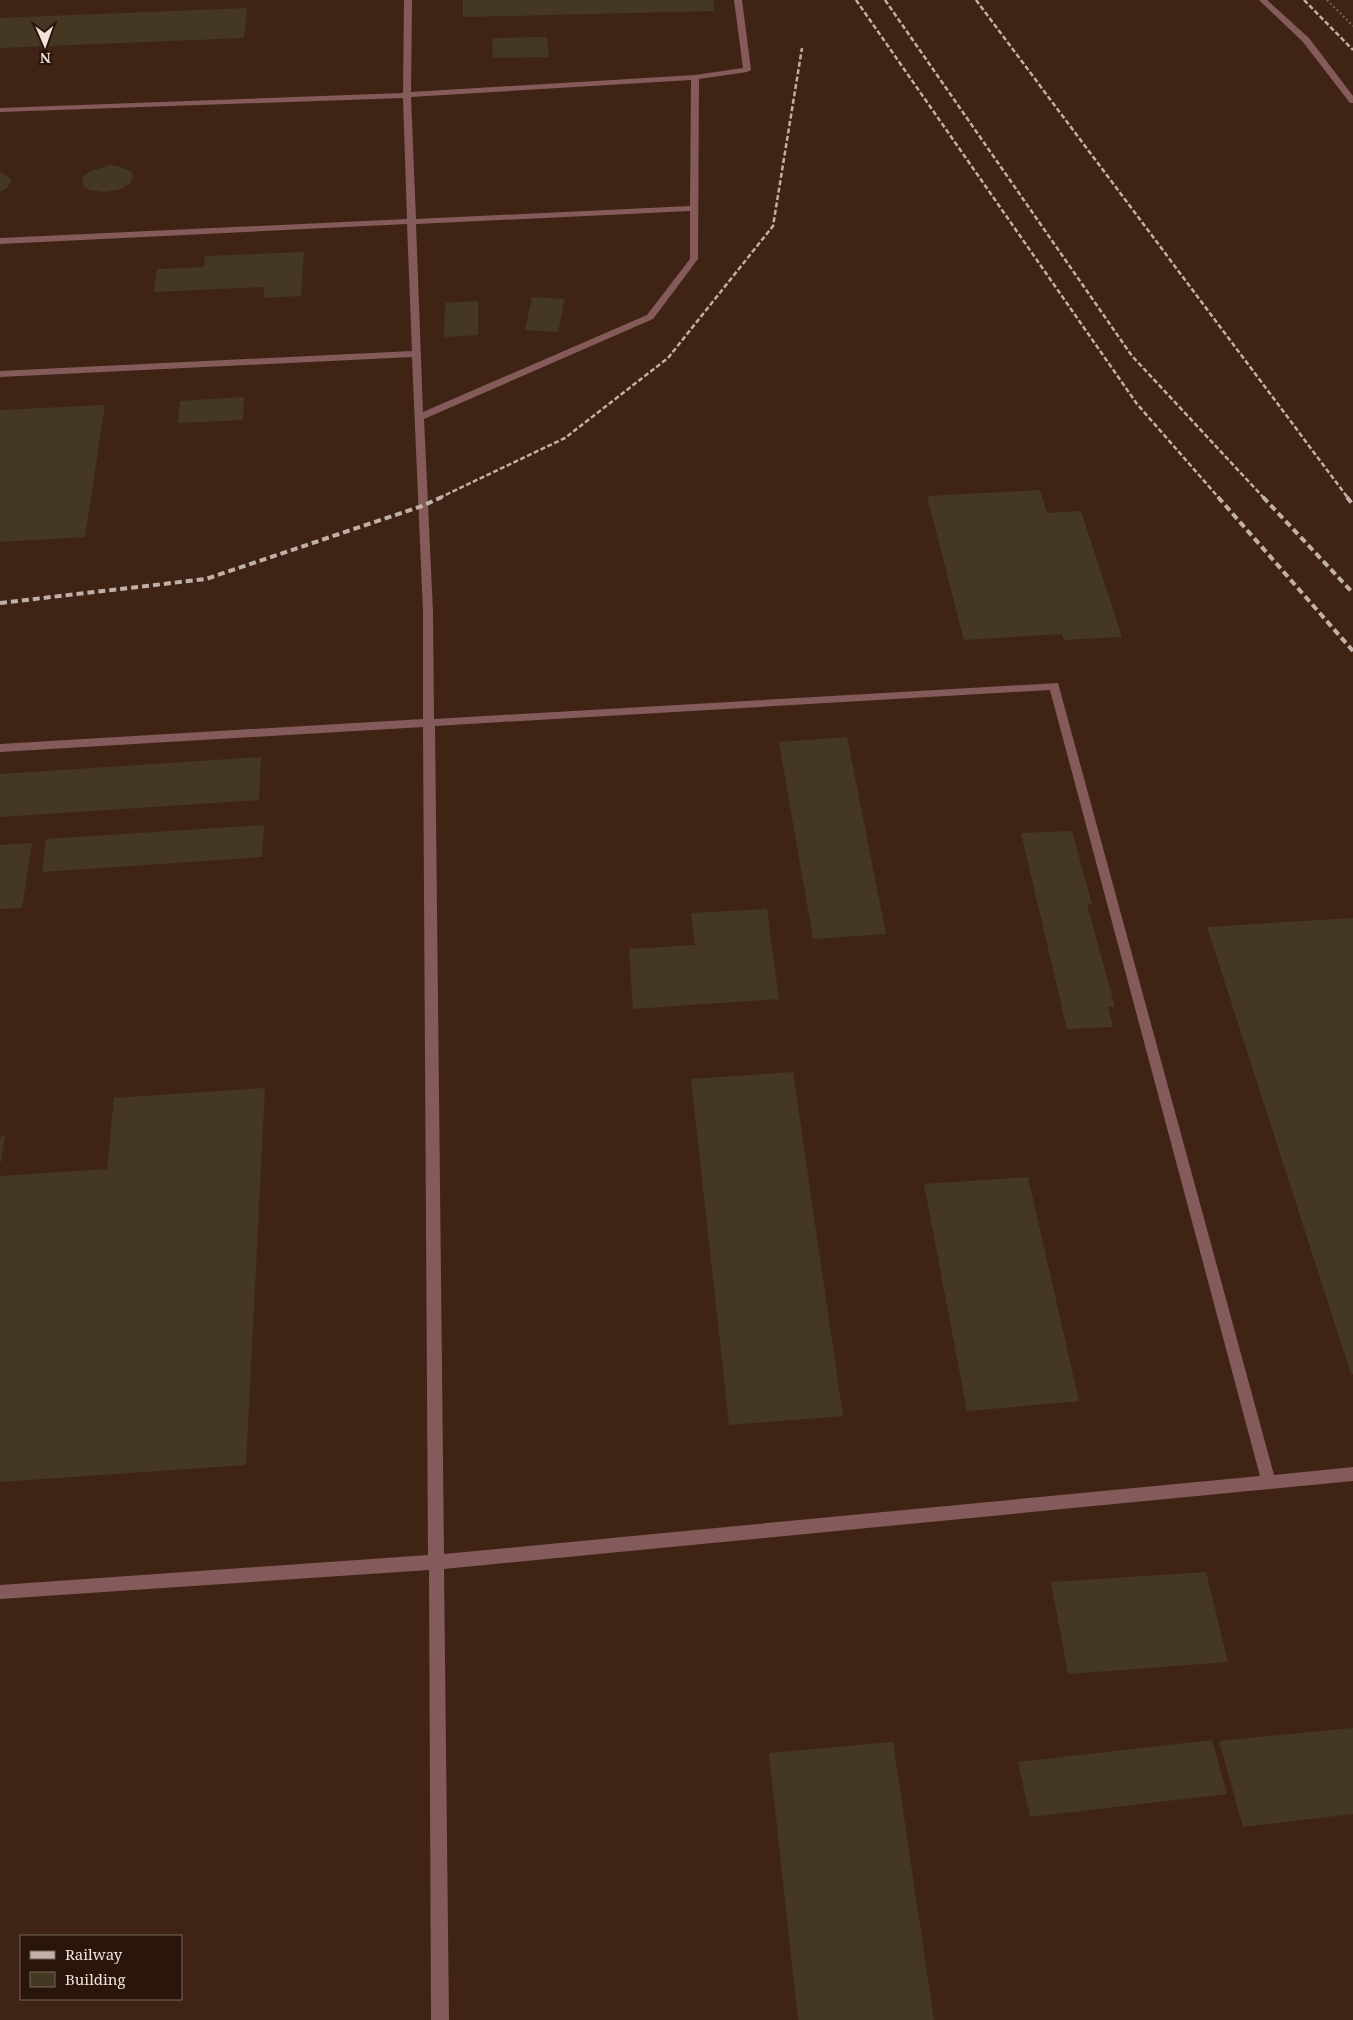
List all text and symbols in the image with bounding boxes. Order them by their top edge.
north arrow [20,20,70,70]
text: N [40,49,51,68]
legend [20,1935,182,2000]
text: Railway [65,1944,123,1964]
text: Building [65,1969,126,1989]

